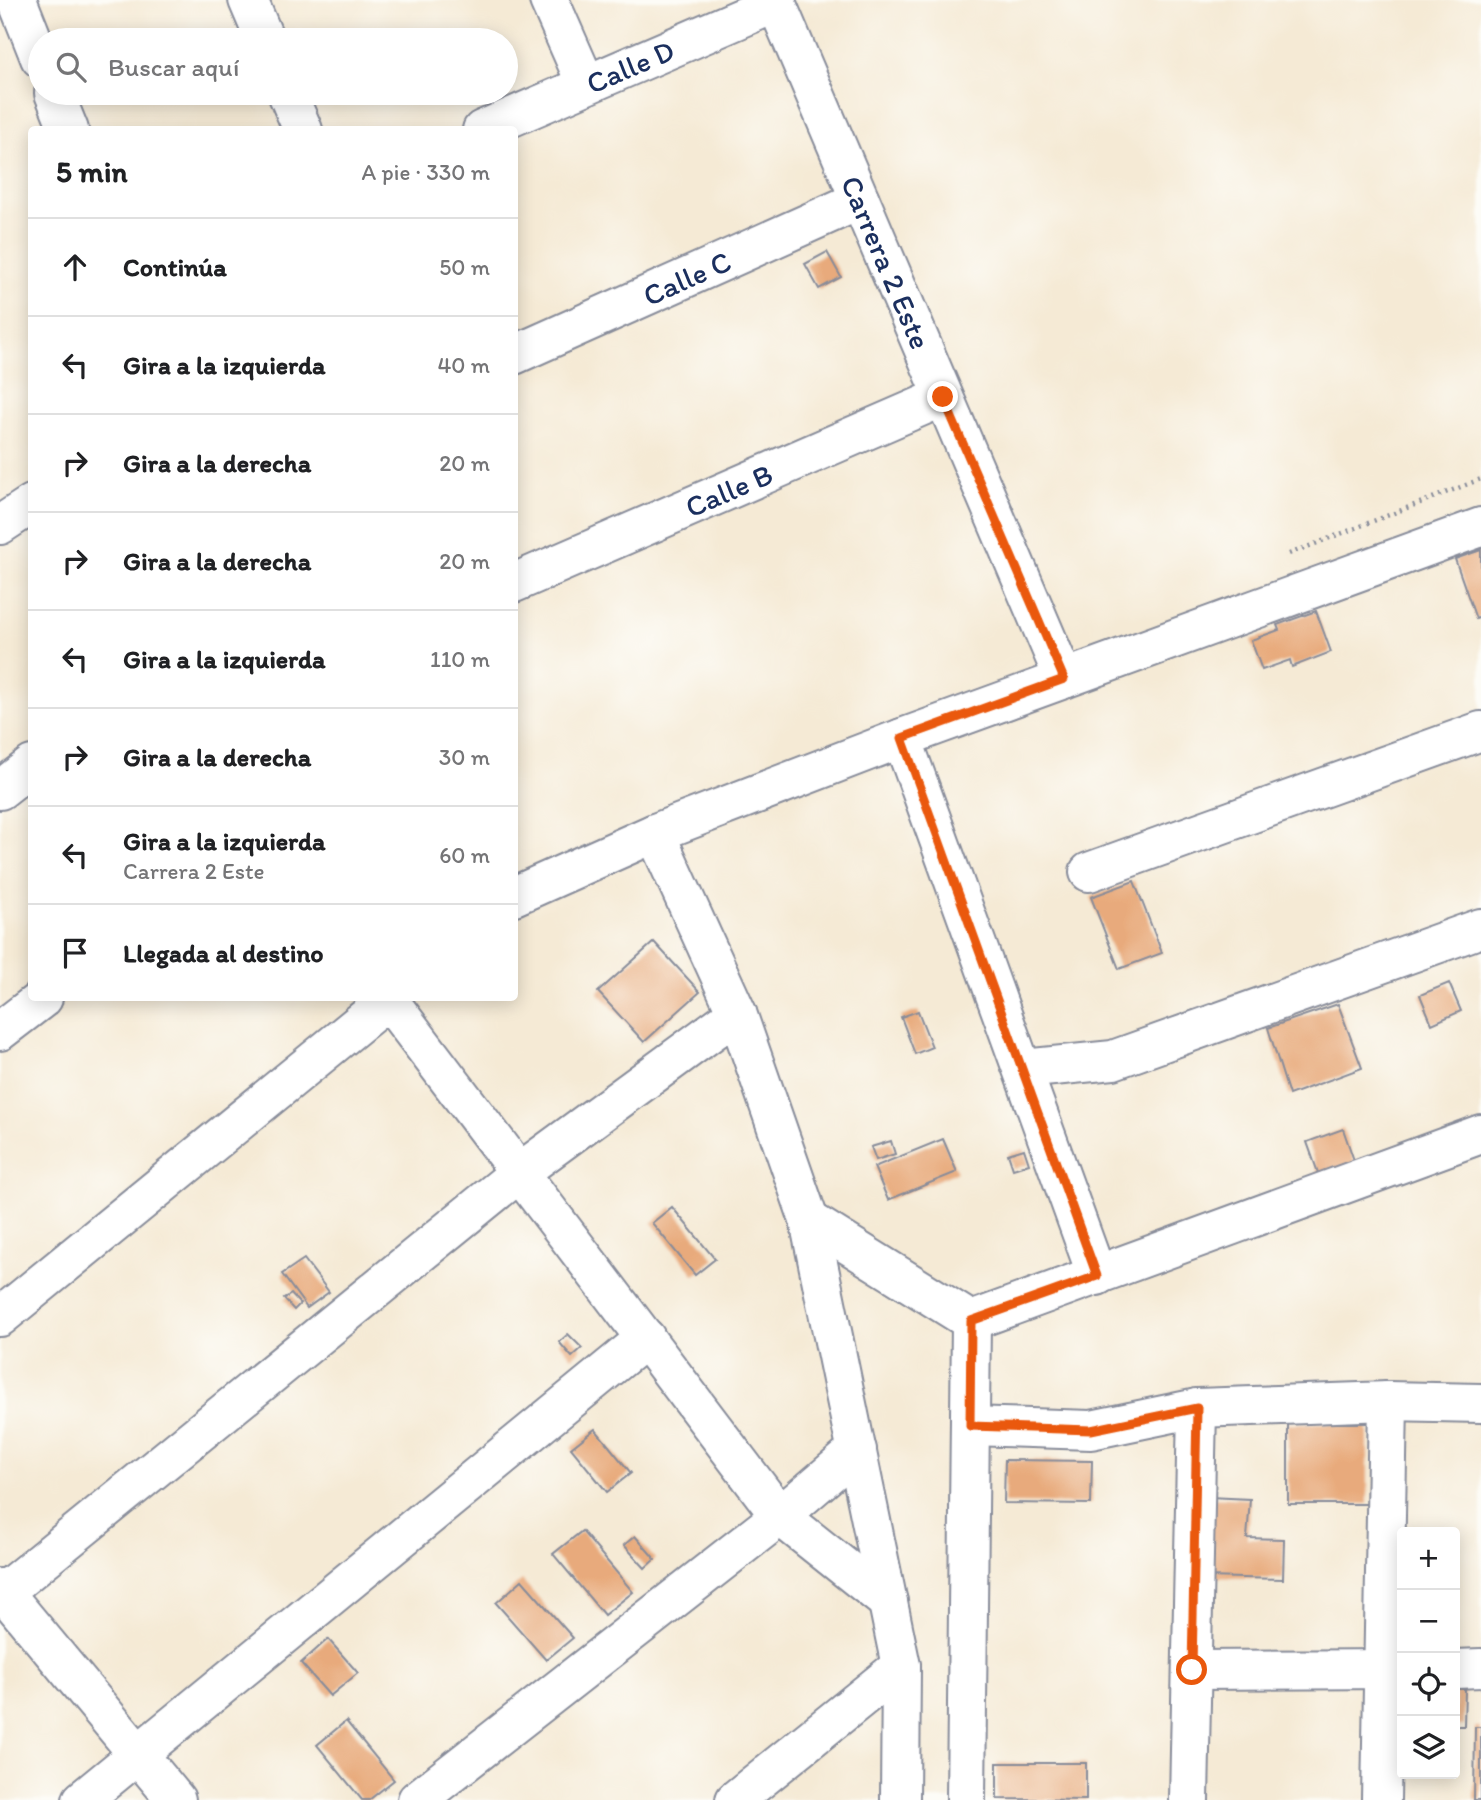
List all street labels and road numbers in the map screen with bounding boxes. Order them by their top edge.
street label: Calle D [580,31,679,101]
street label: Carrera 2 Este [833,170,940,354]
street label: Calle C [637,242,736,313]
street label: Calle B [679,455,778,525]

